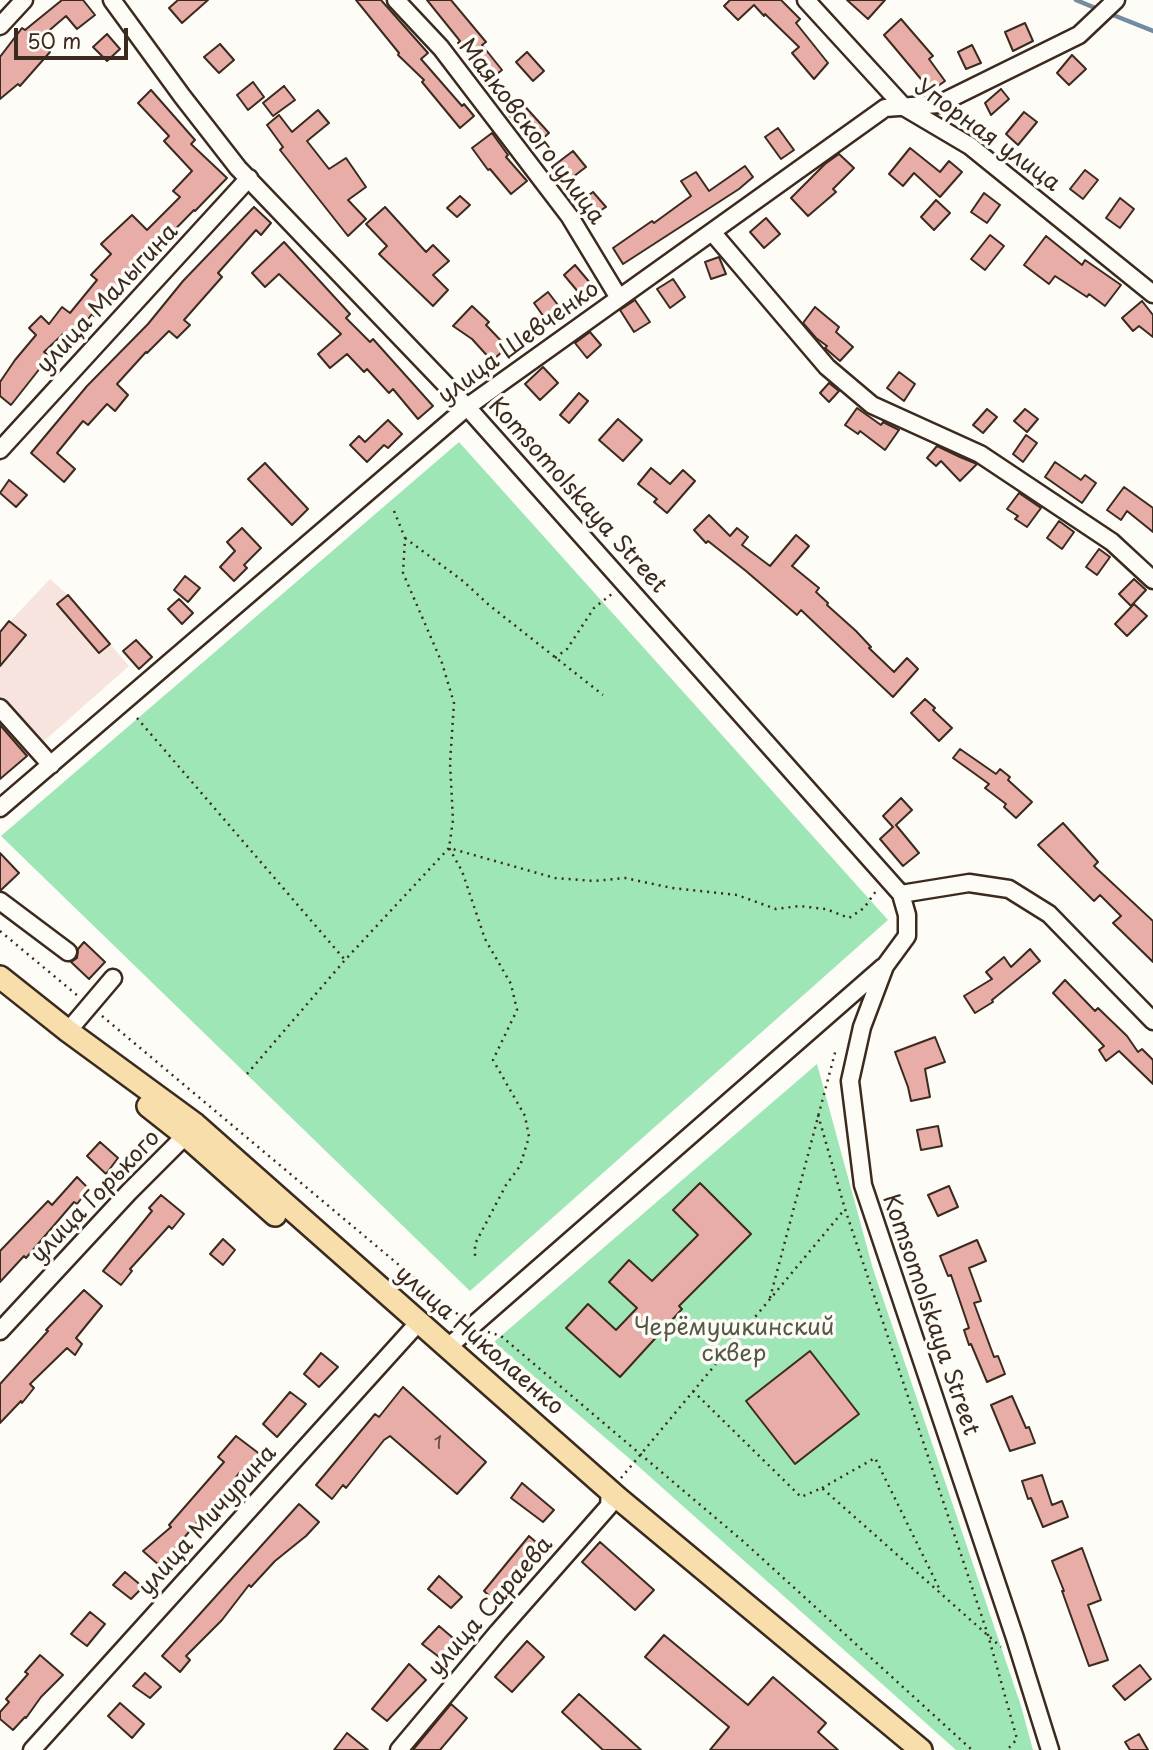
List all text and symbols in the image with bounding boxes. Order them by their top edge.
scale bar [18,14,131,58]
text: 50 m [27,24,81,56]
street label: Маяковского улица [452,34,610,230]
street label: Упорная улица [909,74,1065,198]
street label: улица Малыгина [32,218,184,380]
street label: улица Шевченко [433,275,605,411]
street label: Komsomolskaya Street [482,393,672,599]
street label: улица Горького [26,1125,166,1269]
street label: Komsomolskaya Street [876,1191,984,1439]
street label: улица Николаенко [389,1260,569,1422]
park label: Черёмушкинский сквер [634,1315,834,1369]
house number: 1 [434,1433,442,1455]
street label: улица Мичурина [133,1440,283,1602]
street label: улица Сараева [423,1532,559,1682]

